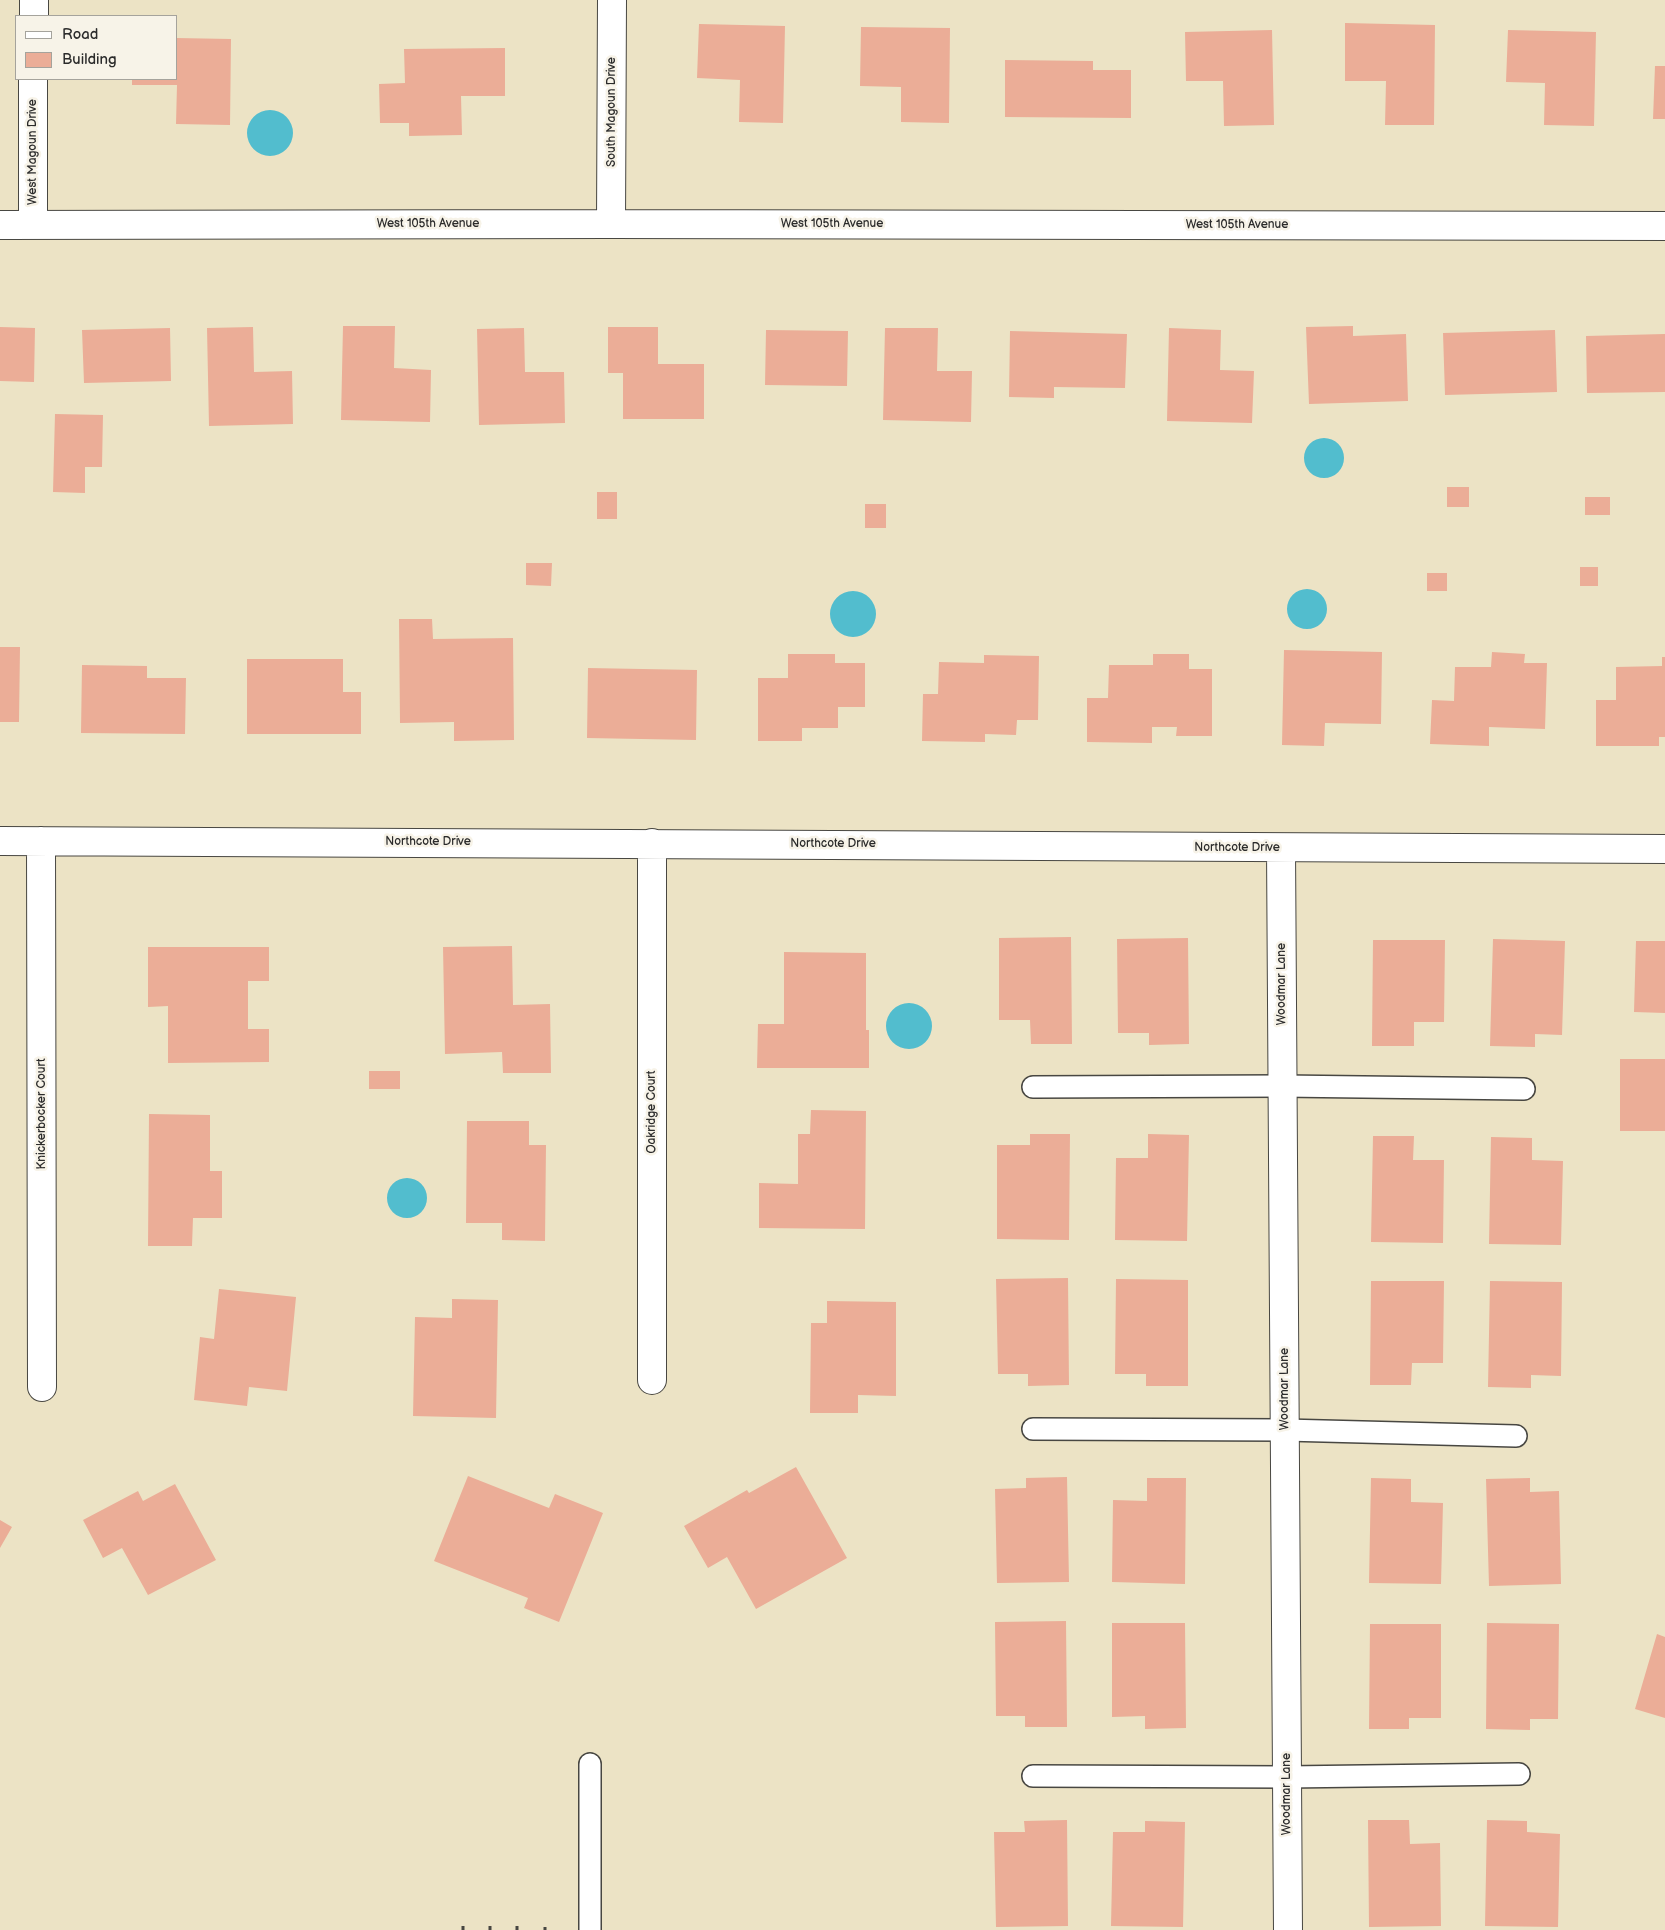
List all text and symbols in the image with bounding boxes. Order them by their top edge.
legend [15,15,178,80]
text: Road [62,25,98,44]
text: Building [62,50,117,69]
street label: South Magoun Drive [605,57,619,167]
street label: West Magoun Drive [26,99,40,205]
street label: West 105th Avenue [377,217,479,231]
street label: West 105th Avenue [781,217,883,231]
street label: West 105th Avenue [1186,218,1288,232]
street label: Northcote Drive [385,835,471,849]
street label: Northcote Drive [790,837,876,851]
street label: Northcote Drive [1194,841,1280,855]
street label: Woodmar Lane [1275,943,1289,1025]
street label: Knickerbocker Court [35,1058,49,1170]
street label: Oakridge Court [645,1070,659,1154]
street label: Woodmar Lane [1278,1348,1292,1430]
street label: Woodmar Lane [1280,1753,1294,1835]

